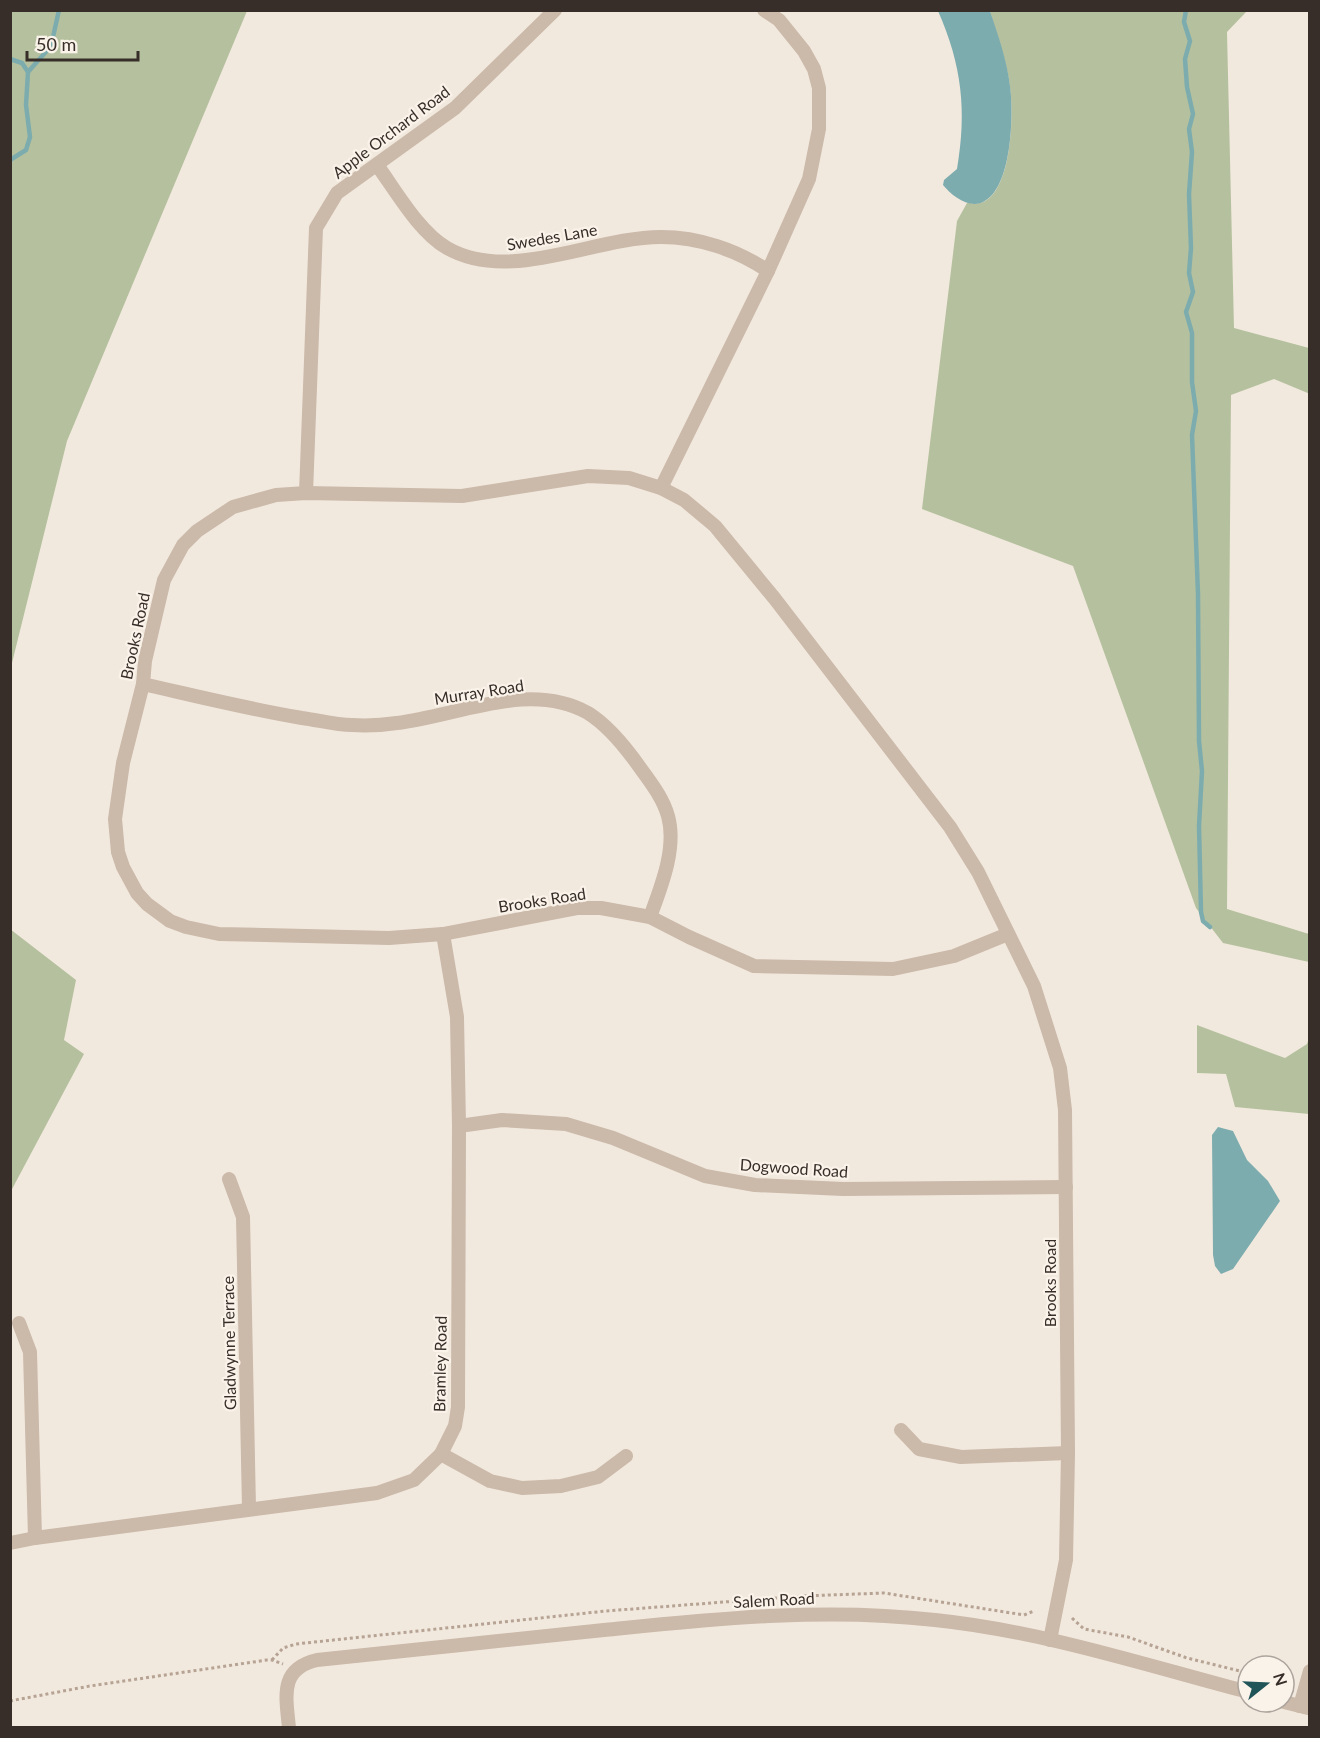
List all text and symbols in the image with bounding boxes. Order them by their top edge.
scale bar [27,24,138,62]
text: 50 m [36,33,76,55]
street label: Apple Orchard Road [328,81,453,182]
street label: Swedes Lane [505,219,599,254]
street label: Brooks Road [116,591,153,681]
street label: Murray Road [433,675,525,708]
street label: Brooks Road [497,883,587,916]
street label: Dogwood Road [739,1154,849,1181]
street label: Brooks Road [1040,1239,1059,1327]
street label: Gladwynne Terrace [218,1276,239,1410]
street label: Bramley Road [429,1316,450,1412]
street label: Salem Road [733,1588,815,1611]
north arrow [1236,1654,1296,1714]
text: N [1270,1670,1292,1688]

